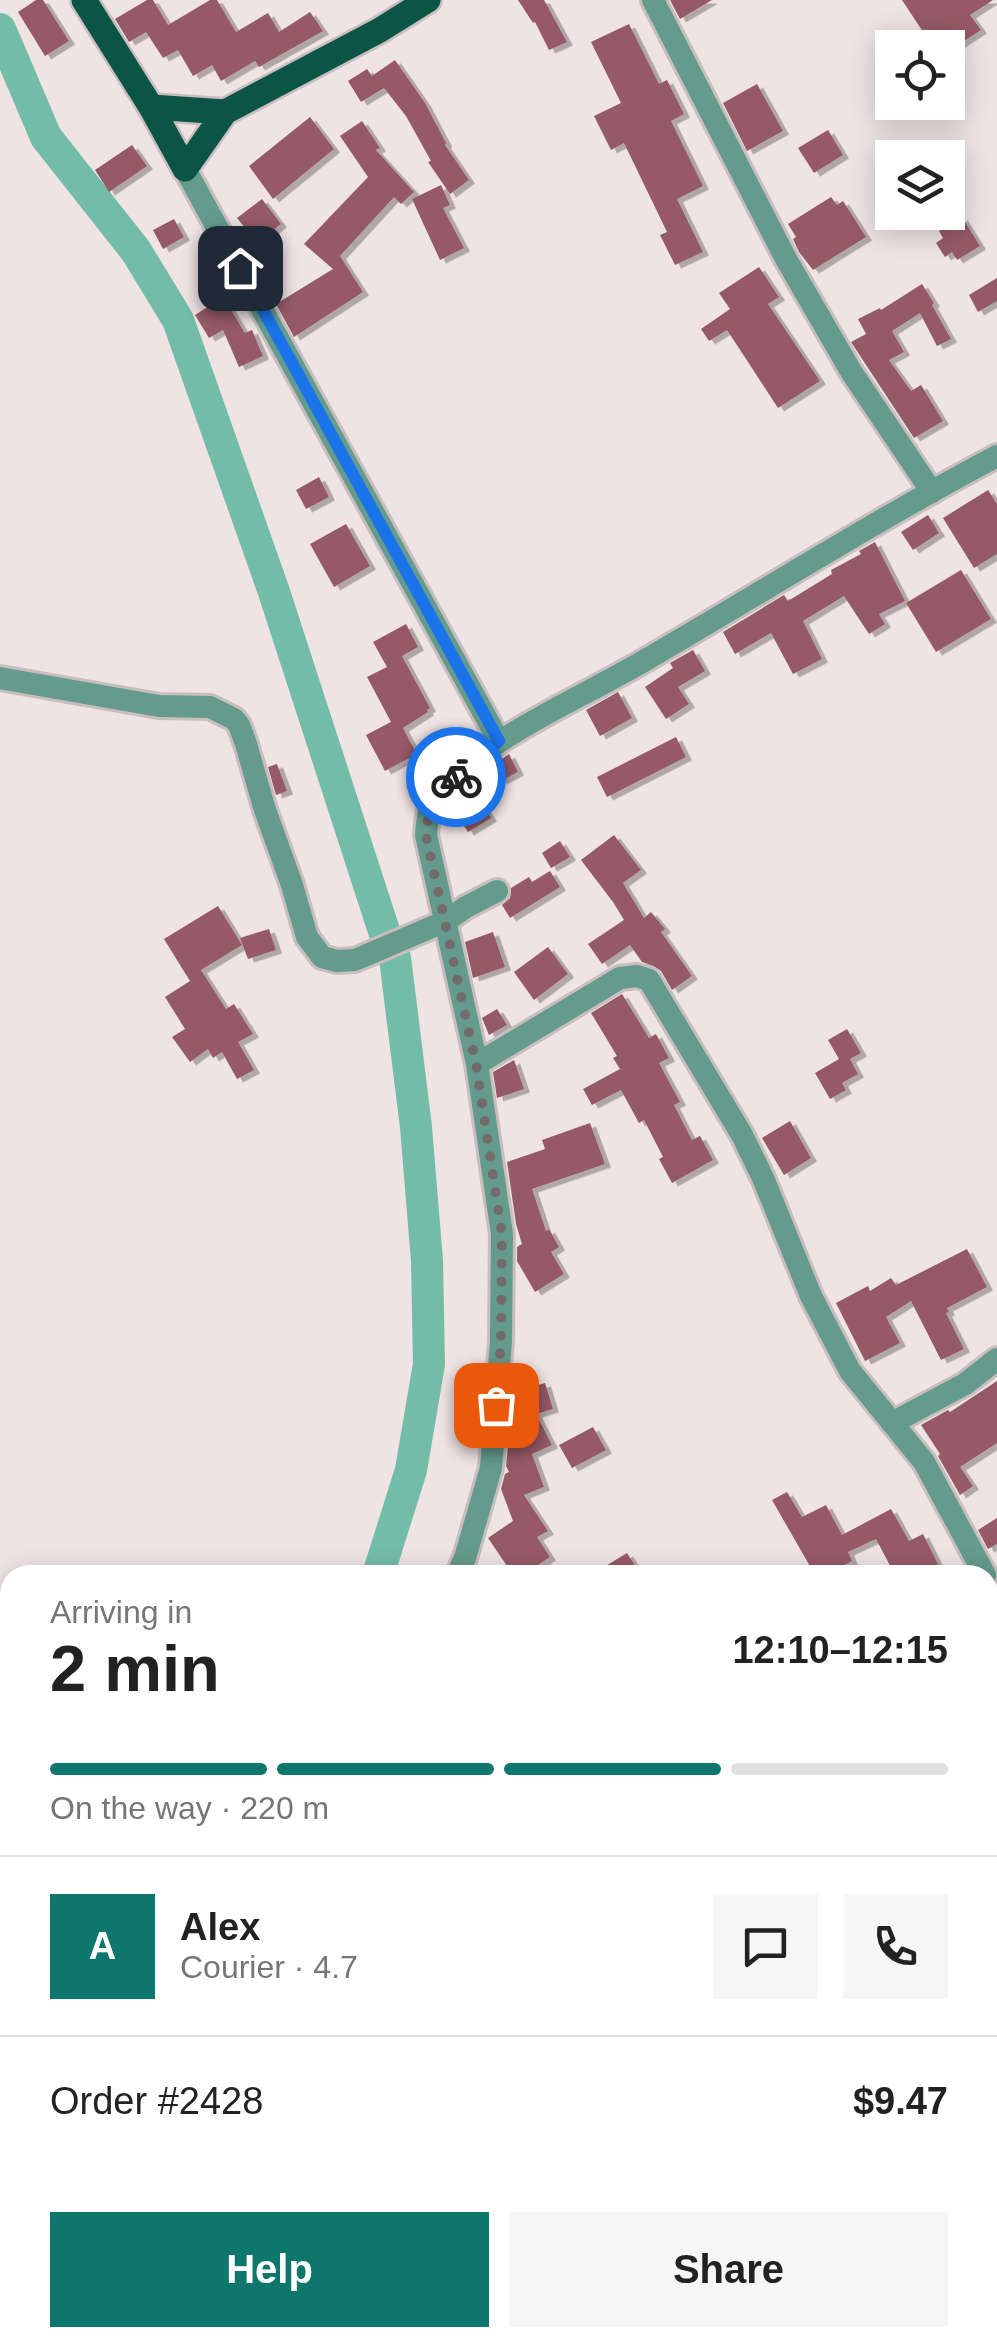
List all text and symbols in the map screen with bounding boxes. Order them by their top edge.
map controls [875,30,965,230]
button: locate [875,30,965,120]
button: layers [875,140,965,230]
pin [198,226,283,311]
icon: home [213,241,268,296]
courier [406,727,506,827]
icon: bike [429,750,484,805]
pin [454,1363,539,1448]
icon: bag [469,1378,524,1433]
text: Arriving in [50,1594,192,1630]
text: 12:10–12:15 [732,1629,948,1671]
text: 2 min [50,1632,220,1705]
text: On the way · 220 m [50,1790,329,1826]
button: chat [713,1894,818,1999]
button: phone [843,1894,948,1999]
text: Alex [180,1906,260,1948]
text: A [89,1925,116,1967]
text: Courier · 4.7 [180,1949,358,1985]
text: Order #2428 [50,2080,263,2122]
text: $9.47 [853,2080,948,2122]
button: Help [50,2212,489,2327]
button: Share [509,2212,948,2327]

